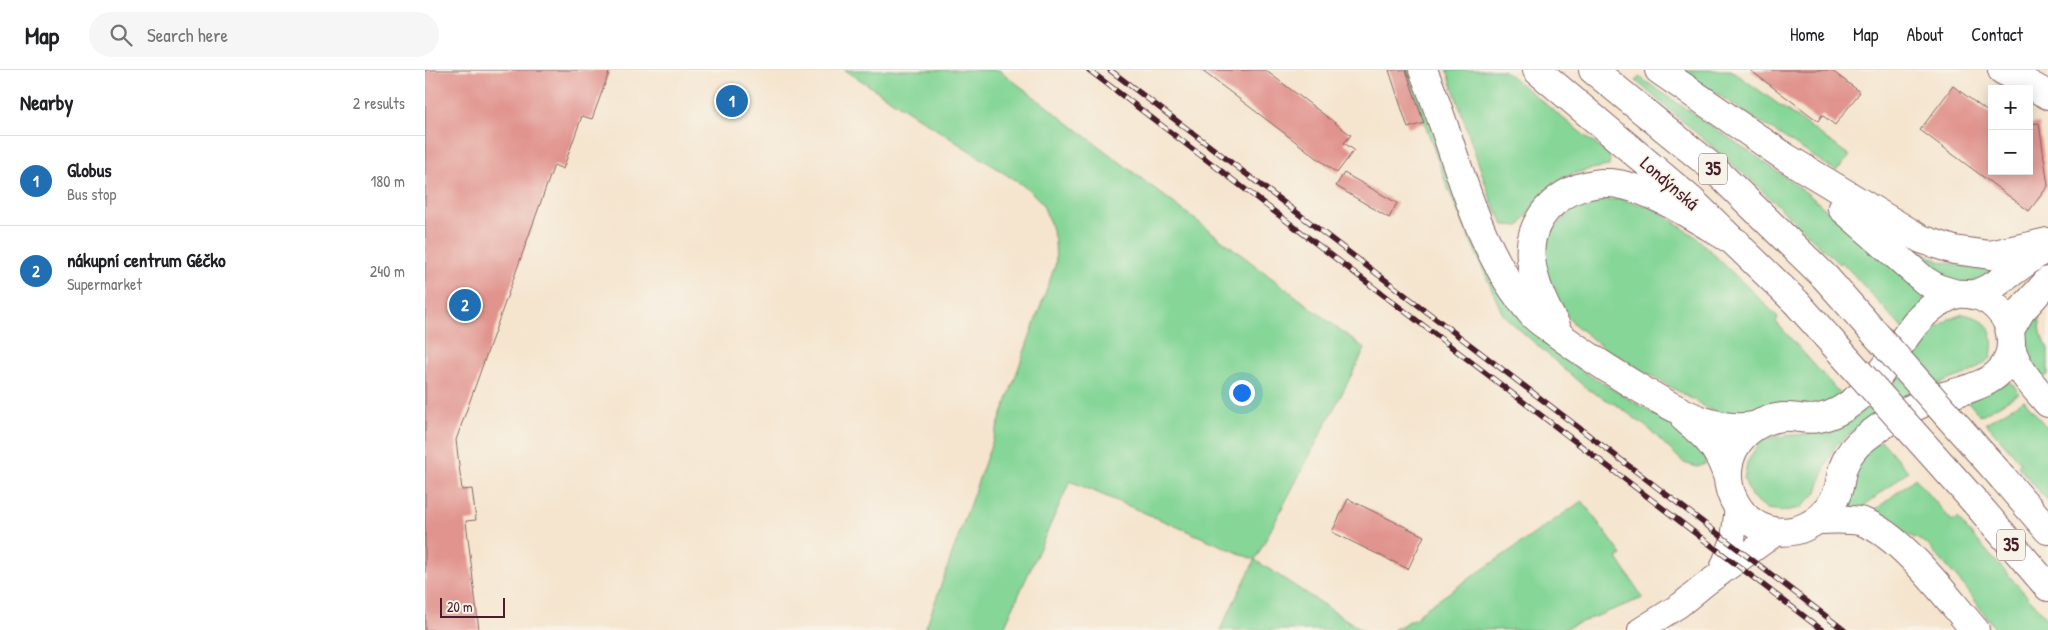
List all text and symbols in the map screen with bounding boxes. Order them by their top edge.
search box [89,12,439,57]
text: Map [25,19,59,51]
icon: search [107,21,135,49]
text: Search here [147,22,228,48]
text: Home [1790,22,1825,47]
text: Map [1853,22,1878,47]
text: About [1906,22,1943,47]
text: Contact [1971,22,2023,47]
pin: 1 [716,82,748,120]
map controls [1988,85,2033,175]
button: + [1988,85,2033,130]
text: Nearby [20,88,73,117]
text: 2 results [353,92,405,114]
button: − [1988,130,2033,175]
street label: Londýnská [1635,150,1705,216]
road number: 35 [1699,154,1727,185]
text: Globus [67,157,112,183]
text: 1 [33,170,39,192]
text: 180 m [371,170,405,192]
text: Bus stop [67,183,116,205]
text: nákupní centrum Géčko [67,247,226,273]
text: 2 [32,260,40,282]
text: 240 m [370,260,405,282]
text: Supermarket [67,273,142,295]
pin: 2 [449,286,481,324]
your location [1229,380,1255,406]
road number: 35 [1997,530,2025,560]
scale bar [440,595,505,618]
text: 20 m [447,597,473,616]

